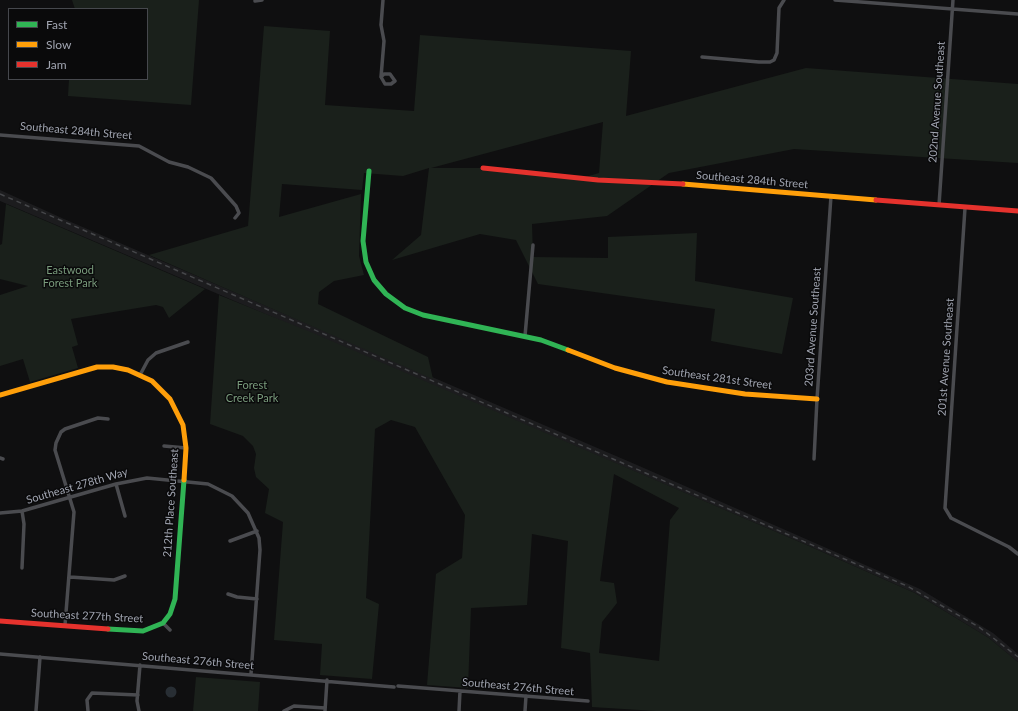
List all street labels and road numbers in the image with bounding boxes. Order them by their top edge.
street label: 202nd Avenue Southeast [926,41,948,163]
street label: Southeast 284th Street [20,120,132,142]
street label: Southeast 284th Street [696,169,808,191]
street label: 203rd Avenue Southeast [802,267,824,387]
street label: 201st Avenue Southeast [935,298,957,416]
street label: Southeast 281st Street [661,364,773,392]
street label: 212th Place Southeast [161,448,181,558]
street label: Southeast 278th Way [25,465,129,507]
street label: Southeast 277th Street [31,606,143,626]
street label: Southeast 276th Street [142,650,254,672]
street label: Southeast 276th Street [462,676,574,698]

